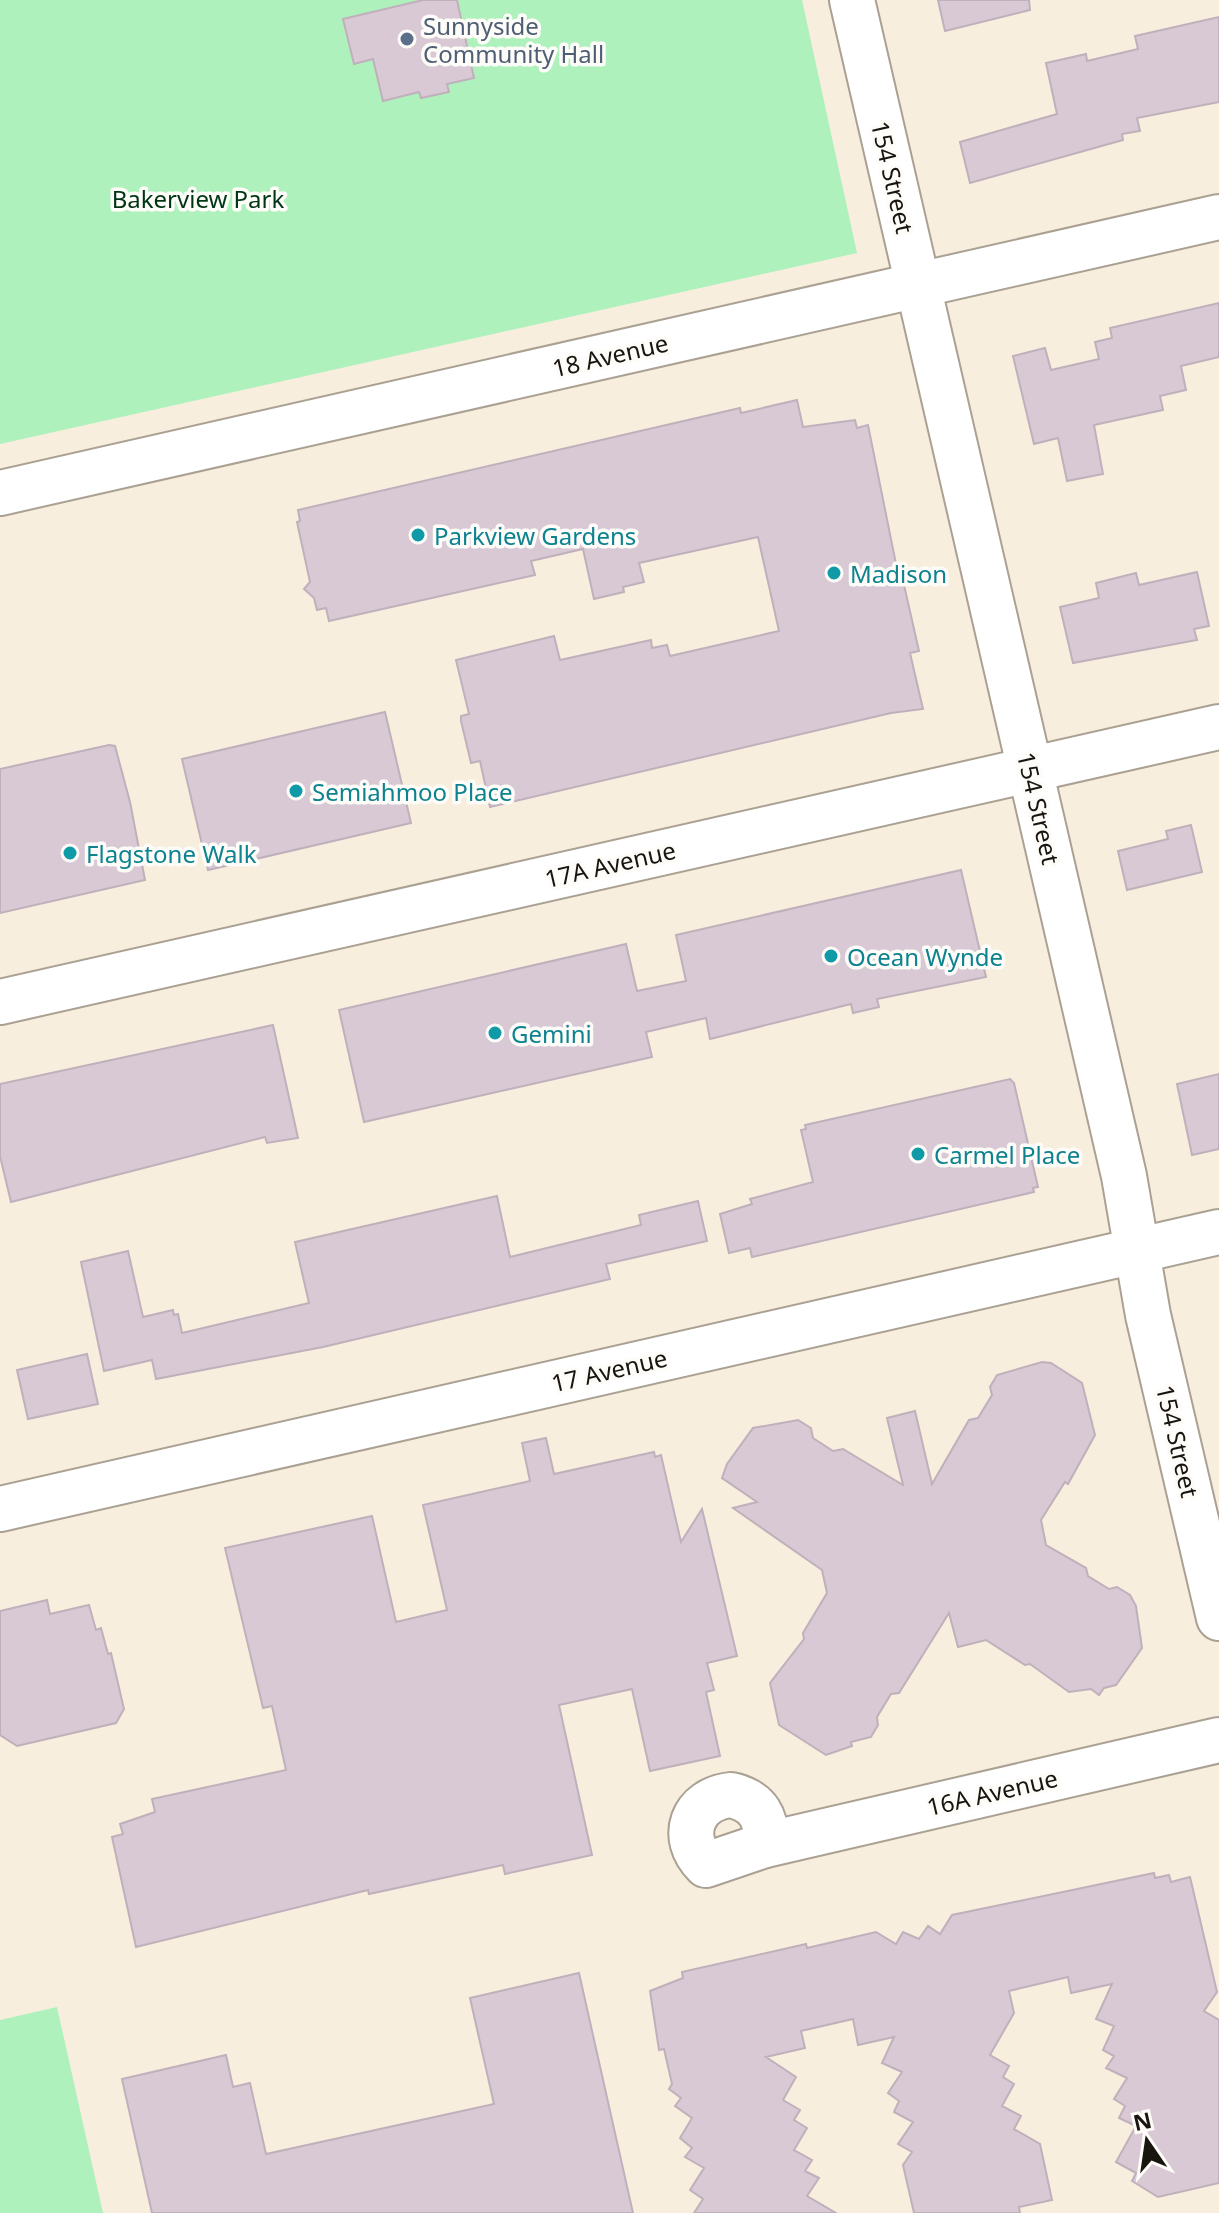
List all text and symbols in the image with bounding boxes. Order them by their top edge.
place label: Sunnyside Community Hall [423,9,604,70]
marker: Sunnyside Community Hall [398,30,416,48]
street label: 154 Street [864,118,922,237]
park label: Bakerview Park [112,182,284,215]
street label: 18 Avenue [549,326,671,384]
place label: Parkview Gardens [434,519,636,552]
marker: Parkview Gardens [409,526,427,544]
place label: Madison [850,557,947,590]
marker: Madison [825,564,843,582]
street label: 154 Street [1010,749,1068,868]
place label: Semiahmoo Place [312,775,513,808]
marker: Semiahmoo Place [287,782,305,800]
street label: 17A Avenue [541,833,679,895]
place label: Flagstone Walk [86,837,257,870]
marker: Flagstone Walk [61,844,79,862]
place label: Ocean Wynde [847,940,1003,973]
marker: Ocean Wynde [822,947,840,965]
place label: Gemini [511,1017,592,1050]
marker: Gemini [486,1024,504,1042]
place label: Carmel Place [934,1138,1080,1171]
marker: Carmel Place [909,1145,927,1163]
street label: 17 Avenue [548,1341,670,1399]
street label: 154 Street [1149,1382,1207,1501]
street label: 16A Avenue [923,1761,1061,1823]
north arrow [1107,2101,1187,2181]
text: N [1130,2104,1154,2137]

